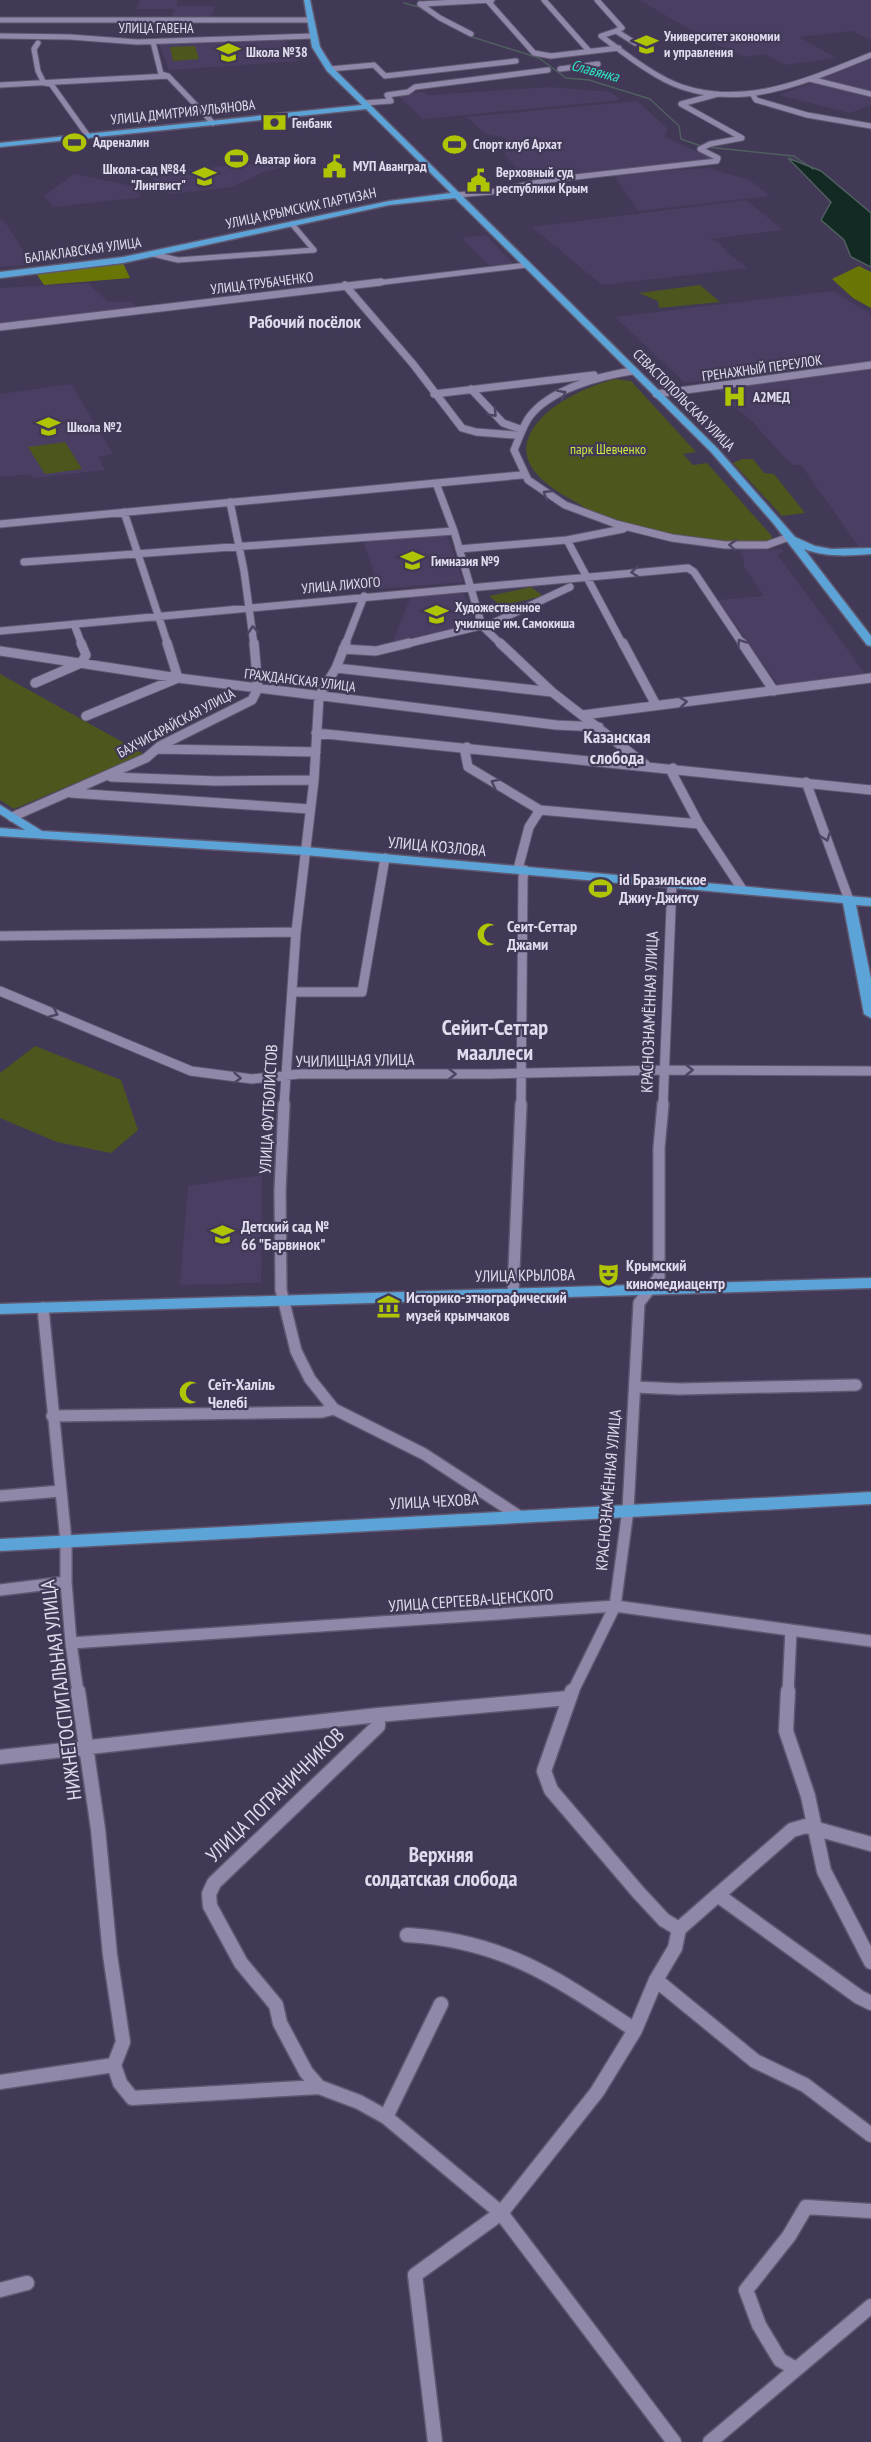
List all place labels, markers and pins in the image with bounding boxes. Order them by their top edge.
place label: Университет экономии и управления [663,27,780,61]
school or university icon: Университет экономии и управления [633,31,659,57]
school or university icon: Школа №38 [215,39,241,65]
place label: Школа №38 [246,43,308,61]
bank icon: Генбанк [261,110,287,136]
place label: Генбанк [292,114,332,132]
sports icon: Адреналин [62,129,88,155]
sports icon: Спорт клуб Архат [442,131,468,157]
place label: Адреналин [92,133,149,151]
place label: Спорт клуб Архат [473,135,562,153]
sports icon: Аватар йога [224,146,250,172]
place label: Аватар йога [254,150,316,168]
public building icon: МУП Аванград [322,153,348,179]
place label: МУП Аванград [353,157,427,175]
place label: Школа-сад №84 "Лингвист" [103,160,186,194]
place label: Верховный суд республики Крым [496,163,588,197]
school or university icon: Школа-сад №84 "Лингвист" [191,164,217,190]
public building icon: Верховный суд республики Крым [465,167,491,193]
hospital icon: А2МЕД [722,384,748,410]
place label: А2МЕД [752,388,790,406]
school or university icon: Школа №2 [36,414,62,440]
place label: Школа №2 [67,418,122,436]
school or university icon: Гимназия №9 [400,548,426,574]
place label: Гимназия №9 [431,552,500,570]
place label: Художественное училище им. Самокиша [454,598,575,632]
school or university icon: Художественное училище им. Самокиша [424,602,450,628]
place label: id Бразильское Джиу-Джитсу [619,869,707,907]
sports icon: id Бразильское Джиу-Джитсу [588,875,614,901]
place label: Сеит-Сеттар Джами [507,916,577,954]
mosque icon: Сеит-Сеттар Джами [476,922,502,948]
place label: Детский сад № 66 "Барвинок" [241,1216,329,1254]
school or university icon: Детский сад № 66 "Барвинок" [210,1222,236,1248]
place label: Крымский киномедиацентр [626,1255,725,1293]
theatre icon: Крымский киномедиацентр [595,1261,621,1287]
place label: Историко-этнографический музей крымчаков [406,1287,567,1325]
museum icon: Историко-этнографический музей крымчаков [375,1293,401,1319]
place label: Сеїт-Халіль Челебі [208,1374,275,1412]
mosque icon: Сеїт-Халіль Челебі [177,1380,203,1406]

